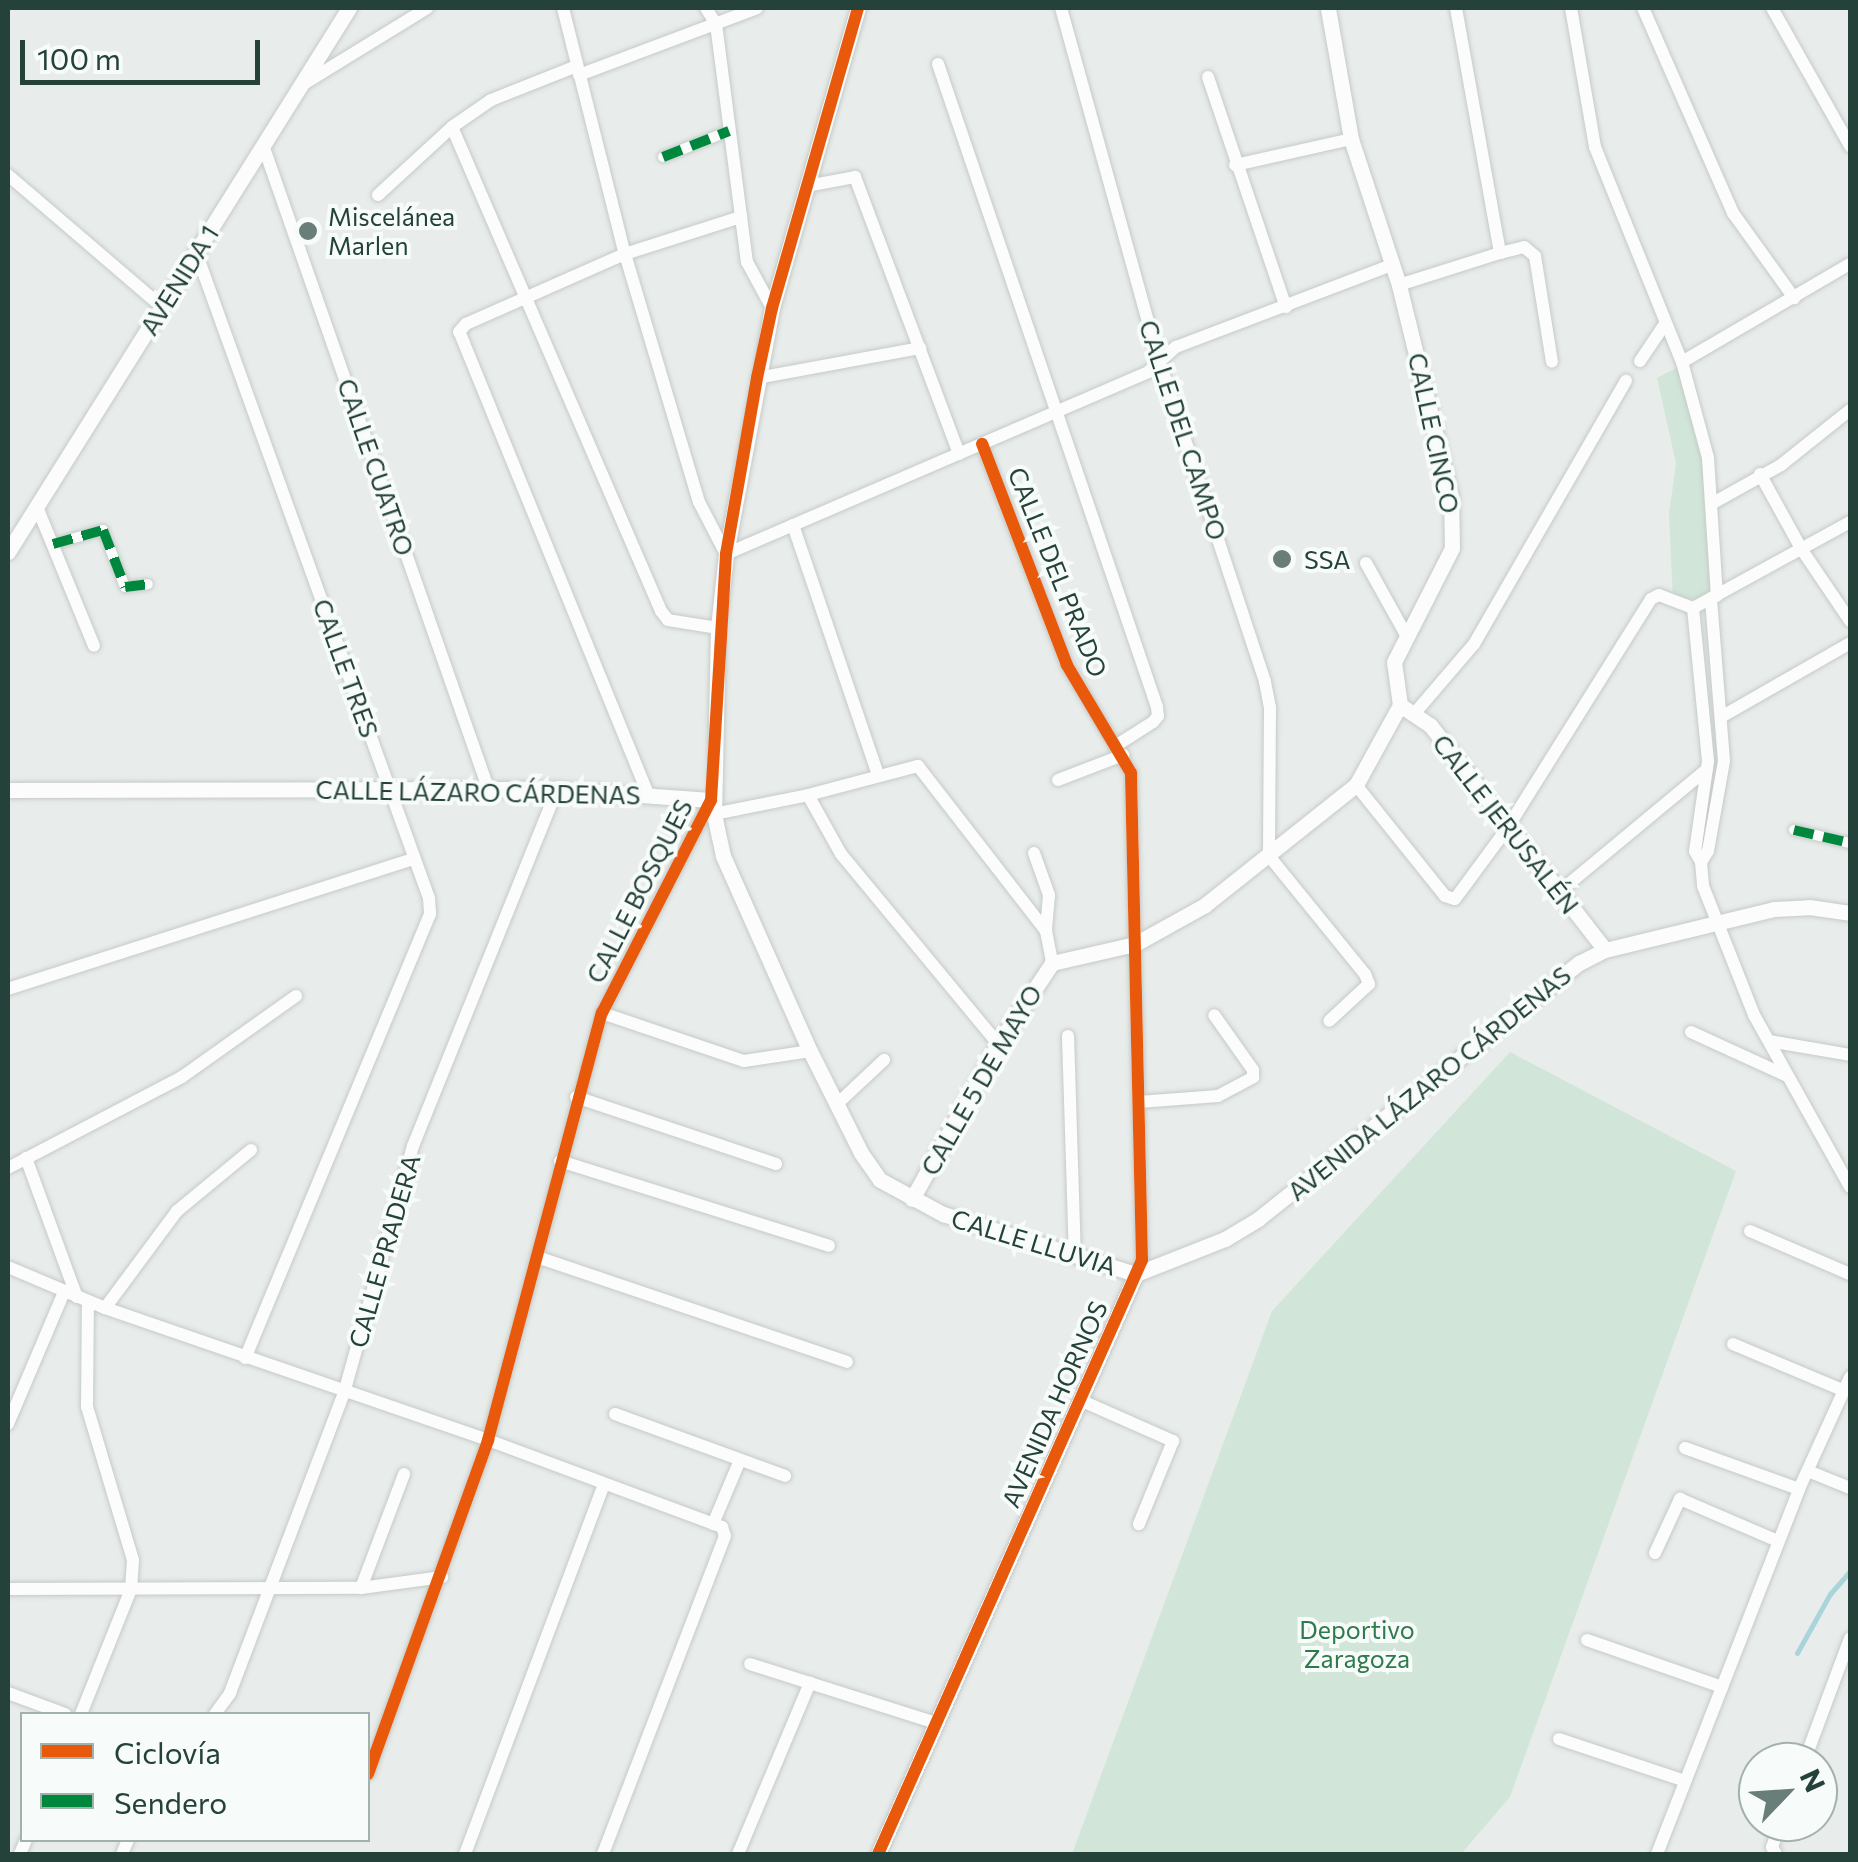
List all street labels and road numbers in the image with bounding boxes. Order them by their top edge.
street label: AVENIDA 1 [134,220,224,340]
street label: CALLE DEL CAMPO [1133,316,1233,544]
street label: CALLE CINCO [1402,350,1466,516]
street label: CALLE CUATRO [332,375,420,559]
street label: CALLE DEL PRADO [1002,463,1114,681]
street label: CALLE TRES [307,595,385,741]
street label: CALLE JERUSALÉN [1427,728,1585,920]
street label: CALLE LÁZARO CÁRDENAS [315,774,641,810]
street label: CALLE BOSQUES [580,794,698,988]
street label: AVENIDA LÁZARO CÁRDENAS [1282,960,1576,1206]
street label: CALLE 5 DE MAYO [914,980,1048,1180]
street label: CALLE PRADERA [342,1151,426,1351]
street label: CALLE LLUVIA [948,1203,1120,1281]
street label: AVENIDA HORNOS [995,1296,1113,1512]

